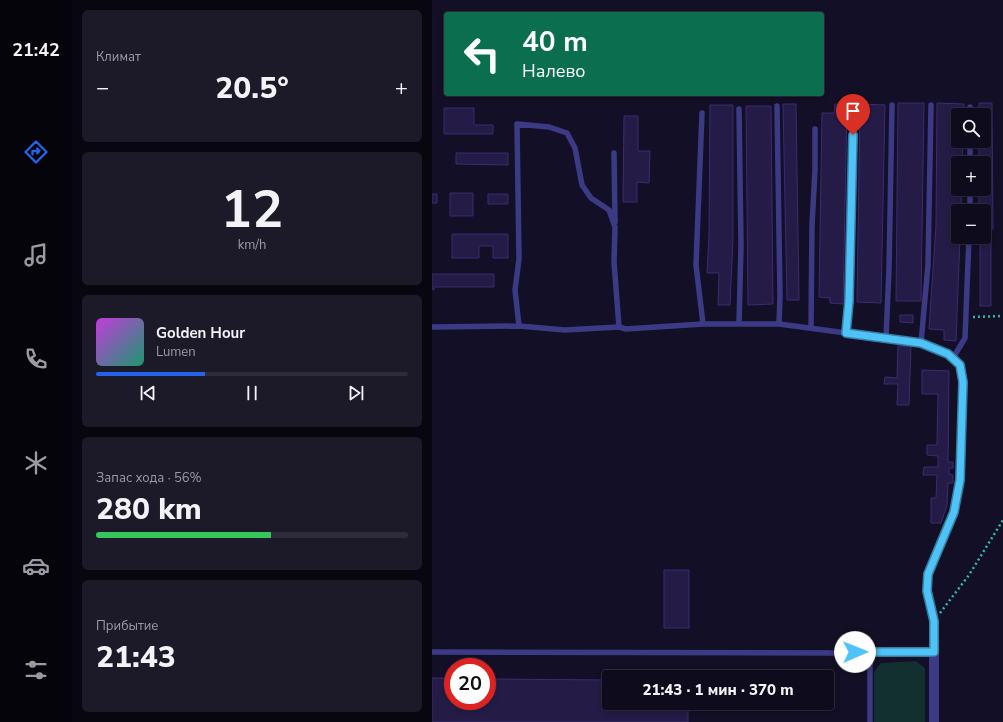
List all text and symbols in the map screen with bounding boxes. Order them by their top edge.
text: 40 m [522,23,588,61]
icon: left [456,28,508,80]
text: 21:42 [12,38,60,62]
text: Климат [96,48,141,66]
text: Налево [522,59,586,83]
text: 20.5° [215,68,289,109]
text: − [96,73,109,103]
text: + [395,73,408,103]
pin [836,94,870,135]
icon: arrive [842,100,864,122]
map controls [951,108,991,244]
button: search [951,108,991,148]
icon: directions [22,138,50,166]
button: + [951,156,991,196]
text: 12 [221,174,283,245]
button: − [951,204,991,244]
text: km/h [238,236,266,254]
icon: music [22,241,50,269]
text: Golden Hour [156,323,245,343]
text: Lumen [156,343,196,361]
icon: phone [22,345,50,373]
icon: previous [137,382,159,404]
icon: pause [241,382,263,404]
icon: next [345,382,367,404]
icon: climate [22,449,50,477]
text: Запас хода · 56% [96,469,202,487]
text: 280 km [96,489,202,530]
icon: car [22,552,50,580]
text: Прибытие [96,617,158,635]
position arrow [834,631,876,673]
text: 21:43 [96,637,176,678]
icon: filters [22,656,50,684]
speed limit sign: 20 [444,658,496,710]
text: 21:43 · 1 мин · 370 m [642,680,794,700]

